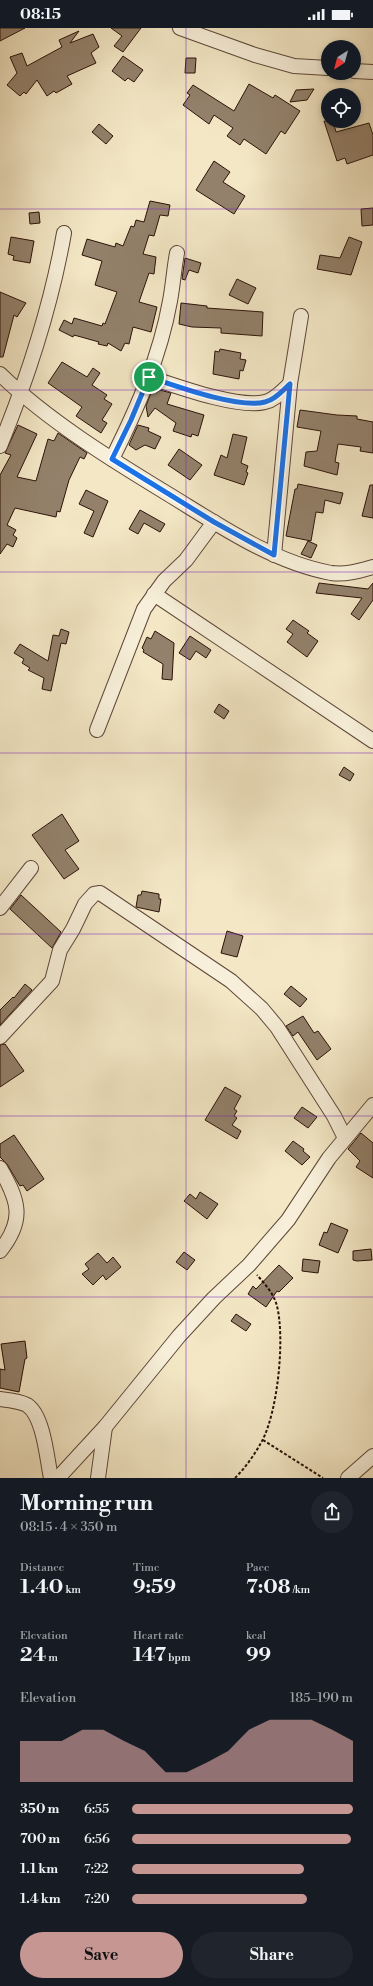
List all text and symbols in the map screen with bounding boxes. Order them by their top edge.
text: 08:15 [20,5,61,24]
north arrow [321,40,361,80]
map controls [321,40,361,128]
button: locate [321,88,361,128]
pin [132,360,166,394]
icon: arrive [138,366,160,388]
text: Morning run [20,1490,153,1517]
button: share [311,1491,353,1533]
text: 08:15 · 4 × 350 m [20,1519,117,1535]
text: Distance [20,1561,64,1575]
text: Time [133,1561,160,1575]
text: Pace [246,1561,270,1575]
text: 1.40 [20,1575,63,1600]
text: 9:59 [133,1575,176,1600]
text: 7:08 [246,1575,290,1600]
text: km [63,1583,81,1597]
text: /km [290,1583,310,1597]
text: Elevation [20,1629,68,1643]
text: Heart rate [133,1629,184,1643]
text: kcal [246,1629,266,1643]
text: 24 [20,1643,46,1668]
text: 147 [133,1643,166,1668]
text: 99 [246,1643,271,1668]
text: m [46,1651,58,1665]
text: bpm [166,1651,191,1665]
text: Elevation [20,1690,76,1706]
text: 185–190 m [290,1690,353,1706]
text: 350 m [20,1801,59,1817]
text: 6:55 [84,1801,109,1817]
text: 700 m [20,1831,60,1847]
text: 6:56 [84,1831,110,1847]
text: 1.1 km [20,1861,58,1877]
text: 7:22 [84,1861,108,1877]
text: 1.4 km [20,1891,61,1907]
text: 7:20 [84,1891,110,1907]
button: Save [20,1932,183,1978]
button: Share [191,1932,353,1978]

